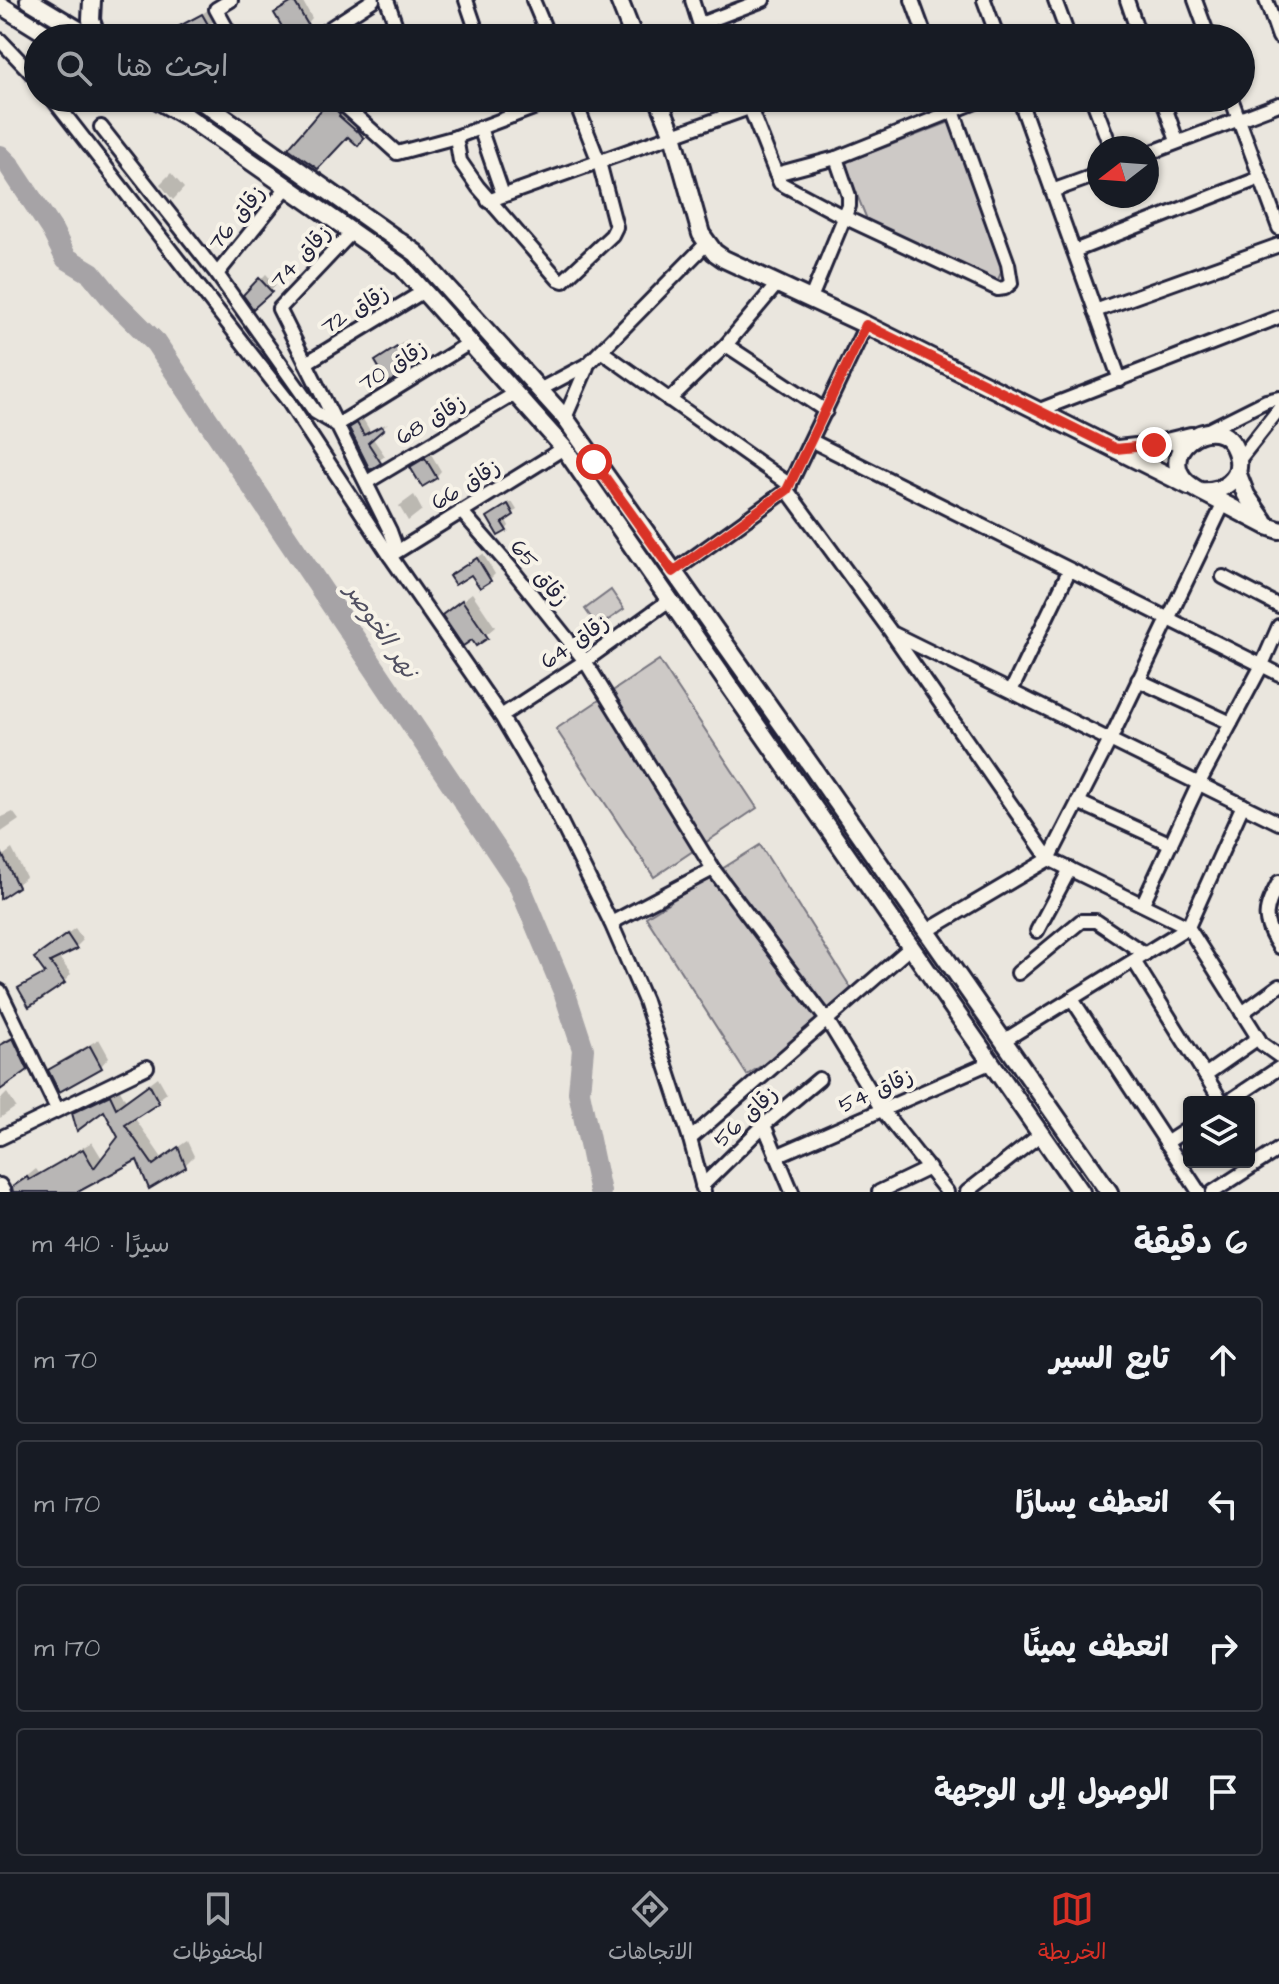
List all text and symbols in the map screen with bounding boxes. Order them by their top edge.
search box [24,24,1255,112]
icon: search [52,46,96,90]
text: ابحث هنا [116,46,228,88]
north arrow [1087,136,1159,208]
street label: زقاق 76 [201,179,273,257]
street label: زقاق 74 [264,218,338,296]
street label: زقاق 72 [315,278,395,342]
street label: زقاق 70 [353,333,433,399]
street label: زقاق 68 [390,387,472,453]
route end [1136,427,1172,463]
route start [576,444,612,480]
street label: زقاق 66 [426,452,506,518]
street label: زقاق 65 [503,533,575,613]
water label: نهر الخوصر [335,574,427,688]
street label: زقاق 64 [535,607,615,677]
street label: زقاق 54 [834,1061,918,1121]
street label: زقاق 56 [707,1079,785,1155]
map controls [1183,1096,1255,1168]
button: layers [1183,1096,1255,1168]
text: 6 دقيقة [1134,1219,1247,1267]
text: سيرًا · 410 m [32,1226,170,1262]
text: تابع السير [1050,1338,1169,1380]
icon: ahead [1201,1338,1245,1382]
text: 70 m [34,1342,97,1378]
text: انعطف يسارًا [1015,1482,1169,1524]
icon: left [1201,1482,1245,1526]
text: 170 m [34,1486,100,1522]
text: انعطف يمينًا [1023,1626,1169,1668]
icon: right [1201,1626,1245,1670]
text: 170 m [34,1630,100,1666]
text: الوصول إلى الوجهة [934,1770,1169,1812]
icon: arrive [1201,1770,1245,1814]
tab: المحفوظات [172,1887,263,1971]
tab: الاتجاهات [608,1887,693,1971]
tab: الخريطة [1038,1887,1107,1971]

